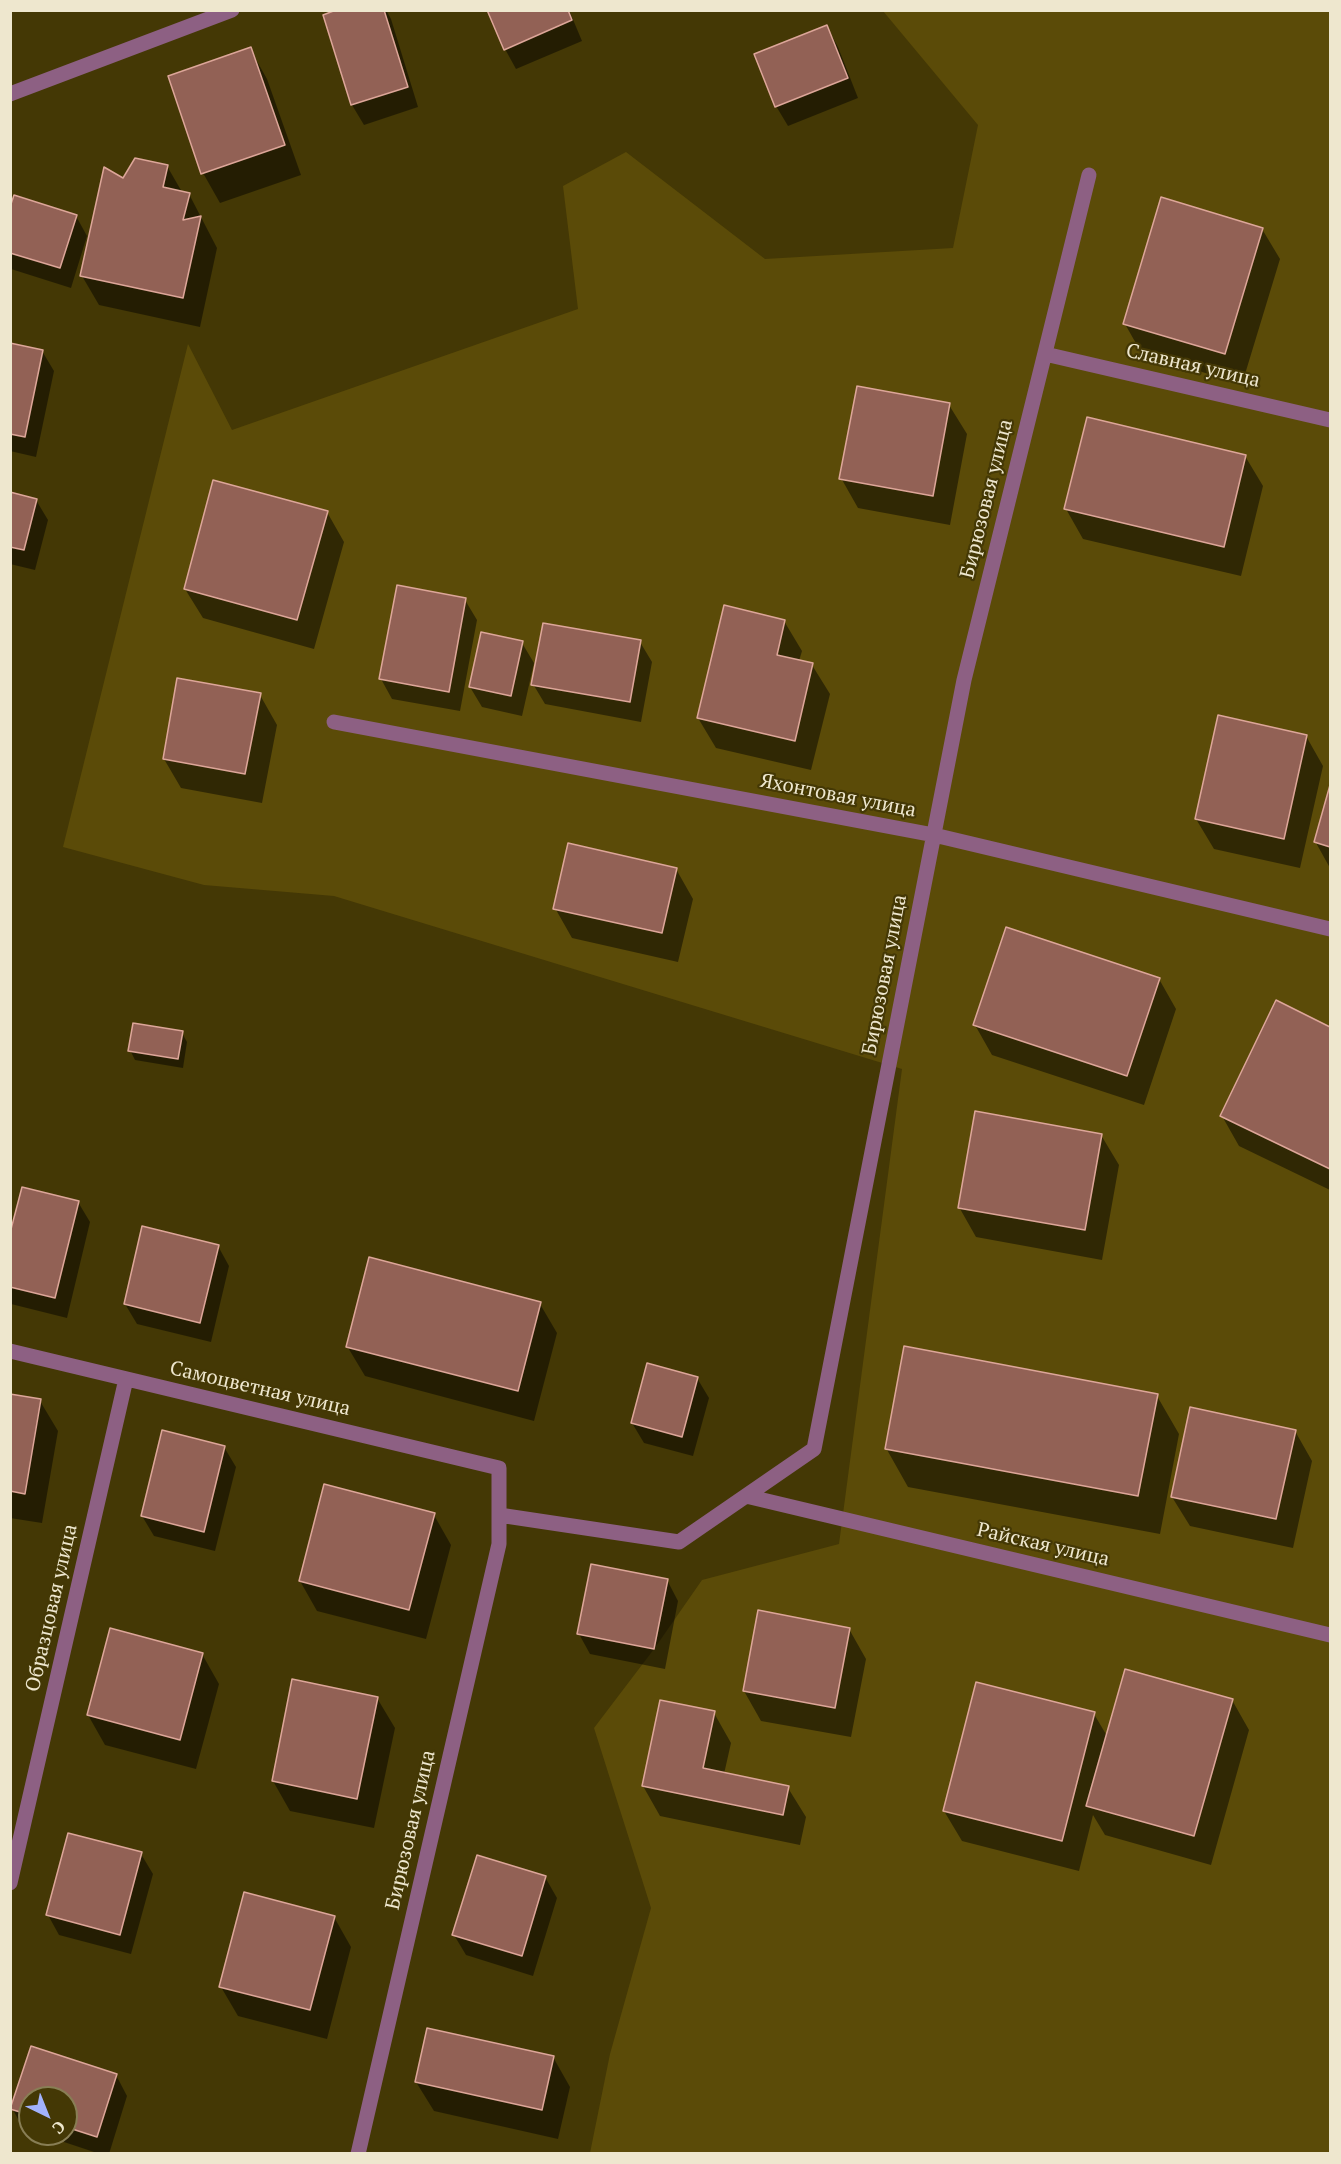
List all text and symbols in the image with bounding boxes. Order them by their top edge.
street label: Славная улица [1124,339,1262,393]
street label: Бирюзовая улица [956,417,1018,581]
street label: Яхонтовая улица [758,769,918,823]
street label: Бирюзовая улица [858,893,912,1057]
street label: Самоцветная улица [167,1357,353,1421]
street label: Райская улица [975,1518,1111,1572]
street label: Образцовая улица [21,1522,83,1694]
street label: Бирюзовая улица [381,1748,441,1912]
north arrow [18,2086,78,2146]
text: С [48,2116,70,2139]

